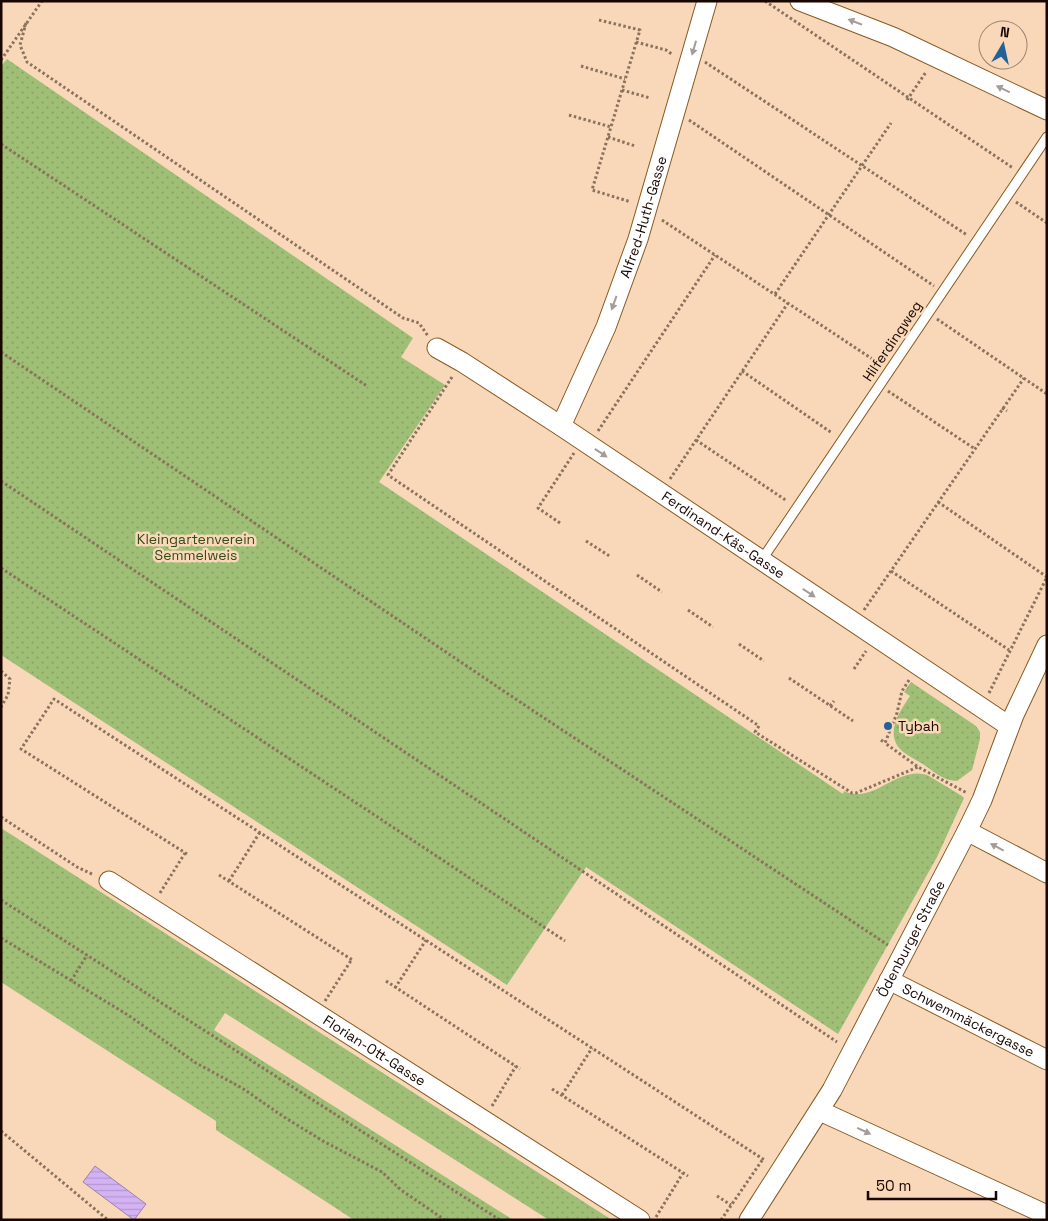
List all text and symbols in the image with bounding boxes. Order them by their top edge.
one-way arrow [847,18,862,26]
north arrow [978,20,1028,70]
text: N [999,23,1011,42]
one-way arrow [690,41,698,56]
one-way arrow [996,85,1010,93]
street label: Alfred-Huth-Gasse [616,154,671,280]
one-way arrow [610,296,617,311]
street label: Hilferdingweg [858,297,926,385]
one-way arrow [595,448,608,458]
street label: Ferdinand-Käs-Gasse [658,487,788,582]
park label: Kleingartenverein Semmelweis [137,530,255,564]
one-way arrow [802,588,816,598]
place label: Tybah [898,717,939,735]
marker: Tybah [882,720,894,732]
one-way arrow [990,843,1005,851]
street label: Ödenburger Straße [873,877,949,1000]
street label: Schwemmäckergasse [899,979,1037,1061]
street label: Florian-Ott-Gasse [320,1011,429,1090]
one-way arrow [857,1127,871,1135]
scale bar [868,1168,996,1200]
text: 50 m [876,1176,911,1195]

